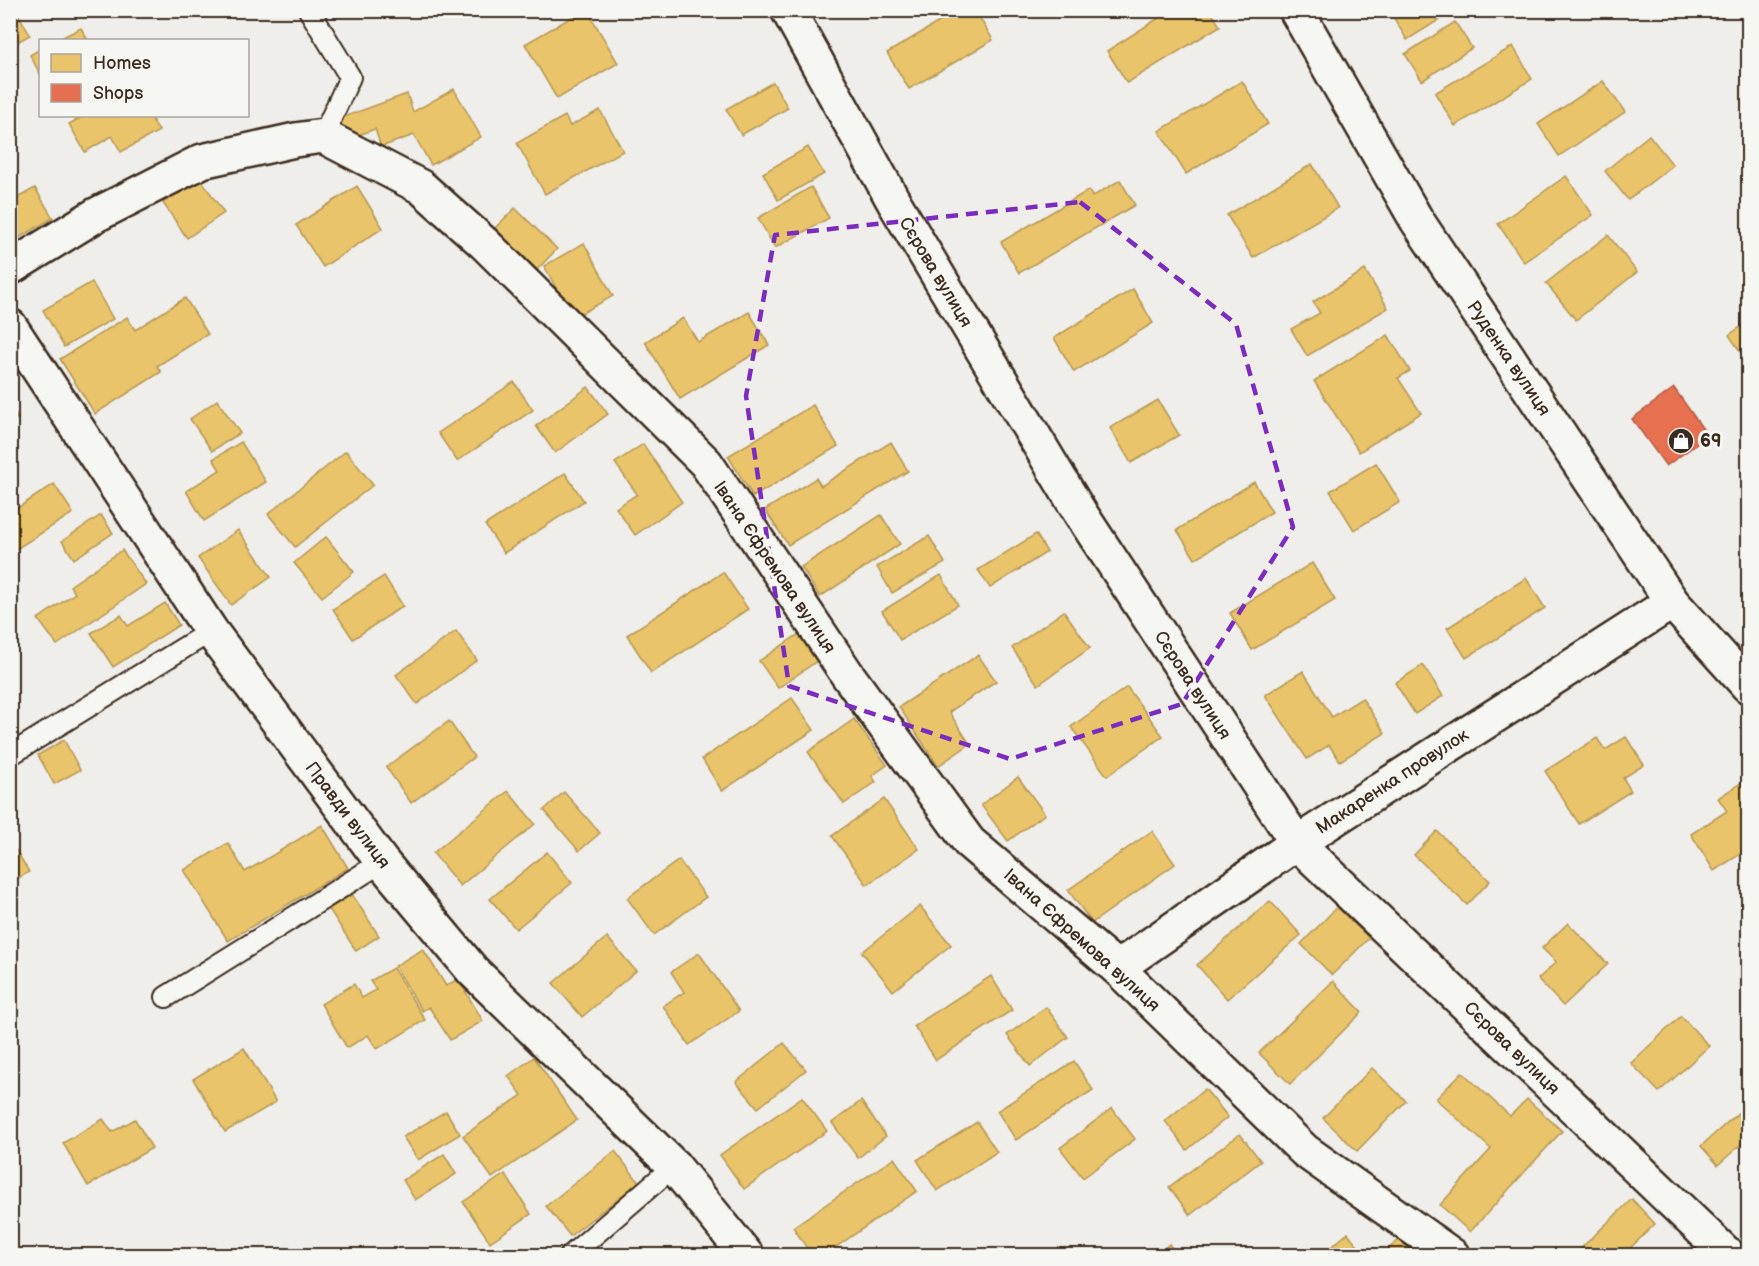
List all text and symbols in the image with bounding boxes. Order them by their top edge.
legend [39,39,249,117]
text: Homes [93,53,151,74]
text: Shops [93,83,144,104]
street label: Сєрова вулиця [894,213,977,331]
street label: Руденка вулиця [1462,297,1555,420]
shop icon: 69 [1666,426,1696,456]
place label: 69 [1700,431,1721,452]
street label: Івана Єфремова вулиця [709,477,840,657]
street label: Сєрова вулиця [1150,627,1235,743]
street label: Макаренка провулок [1312,724,1473,839]
street label: Правди вулиця [301,758,395,873]
street label: Івана Єфремова вулиця [999,865,1164,1016]
street label: Сєрова вулиця [1460,998,1564,1099]

